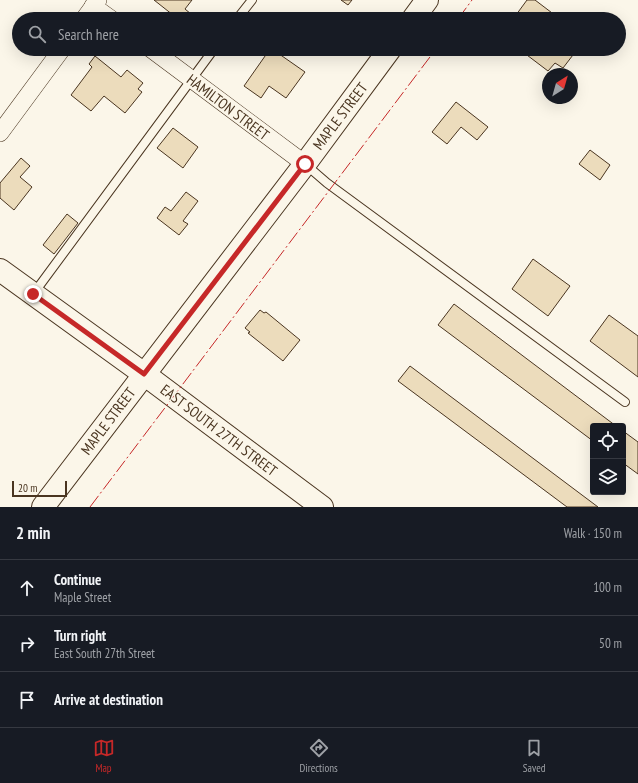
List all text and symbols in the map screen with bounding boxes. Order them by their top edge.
search box [12,12,626,56]
icon: search [26,23,48,45]
text: Search here [58,25,119,44]
north arrow [542,68,578,104]
street label: HAMILTON STREET [183,70,273,144]
street label: MAPLE STREET [309,78,372,153]
route start [296,155,314,173]
route end [24,285,42,303]
street label: EAST SOUTH 27TH STREET [157,380,281,480]
street label: MAPLE STREET [77,383,140,458]
map controls [590,423,626,495]
button: locate [590,423,626,459]
button: layers [590,459,626,495]
scale bar [12,479,67,498]
text: 20 m [18,481,37,495]
text: 2 min [16,522,50,544]
text: Walk · 150 m [564,525,622,542]
text: Continue [54,570,101,589]
icon: ahead [16,577,38,599]
text: 100 m [593,579,622,596]
text: Maple Street [54,589,111,606]
text: Turn right [54,626,106,645]
icon: right [16,633,38,655]
text: 50 m [599,635,622,652]
text: East South 27th Street [54,645,155,662]
icon: arrive [16,689,38,711]
text: Arrive at destination [54,690,163,709]
tab: Map [93,737,115,775]
tab: Directions [300,737,338,775]
tab: Saved [523,737,545,775]

